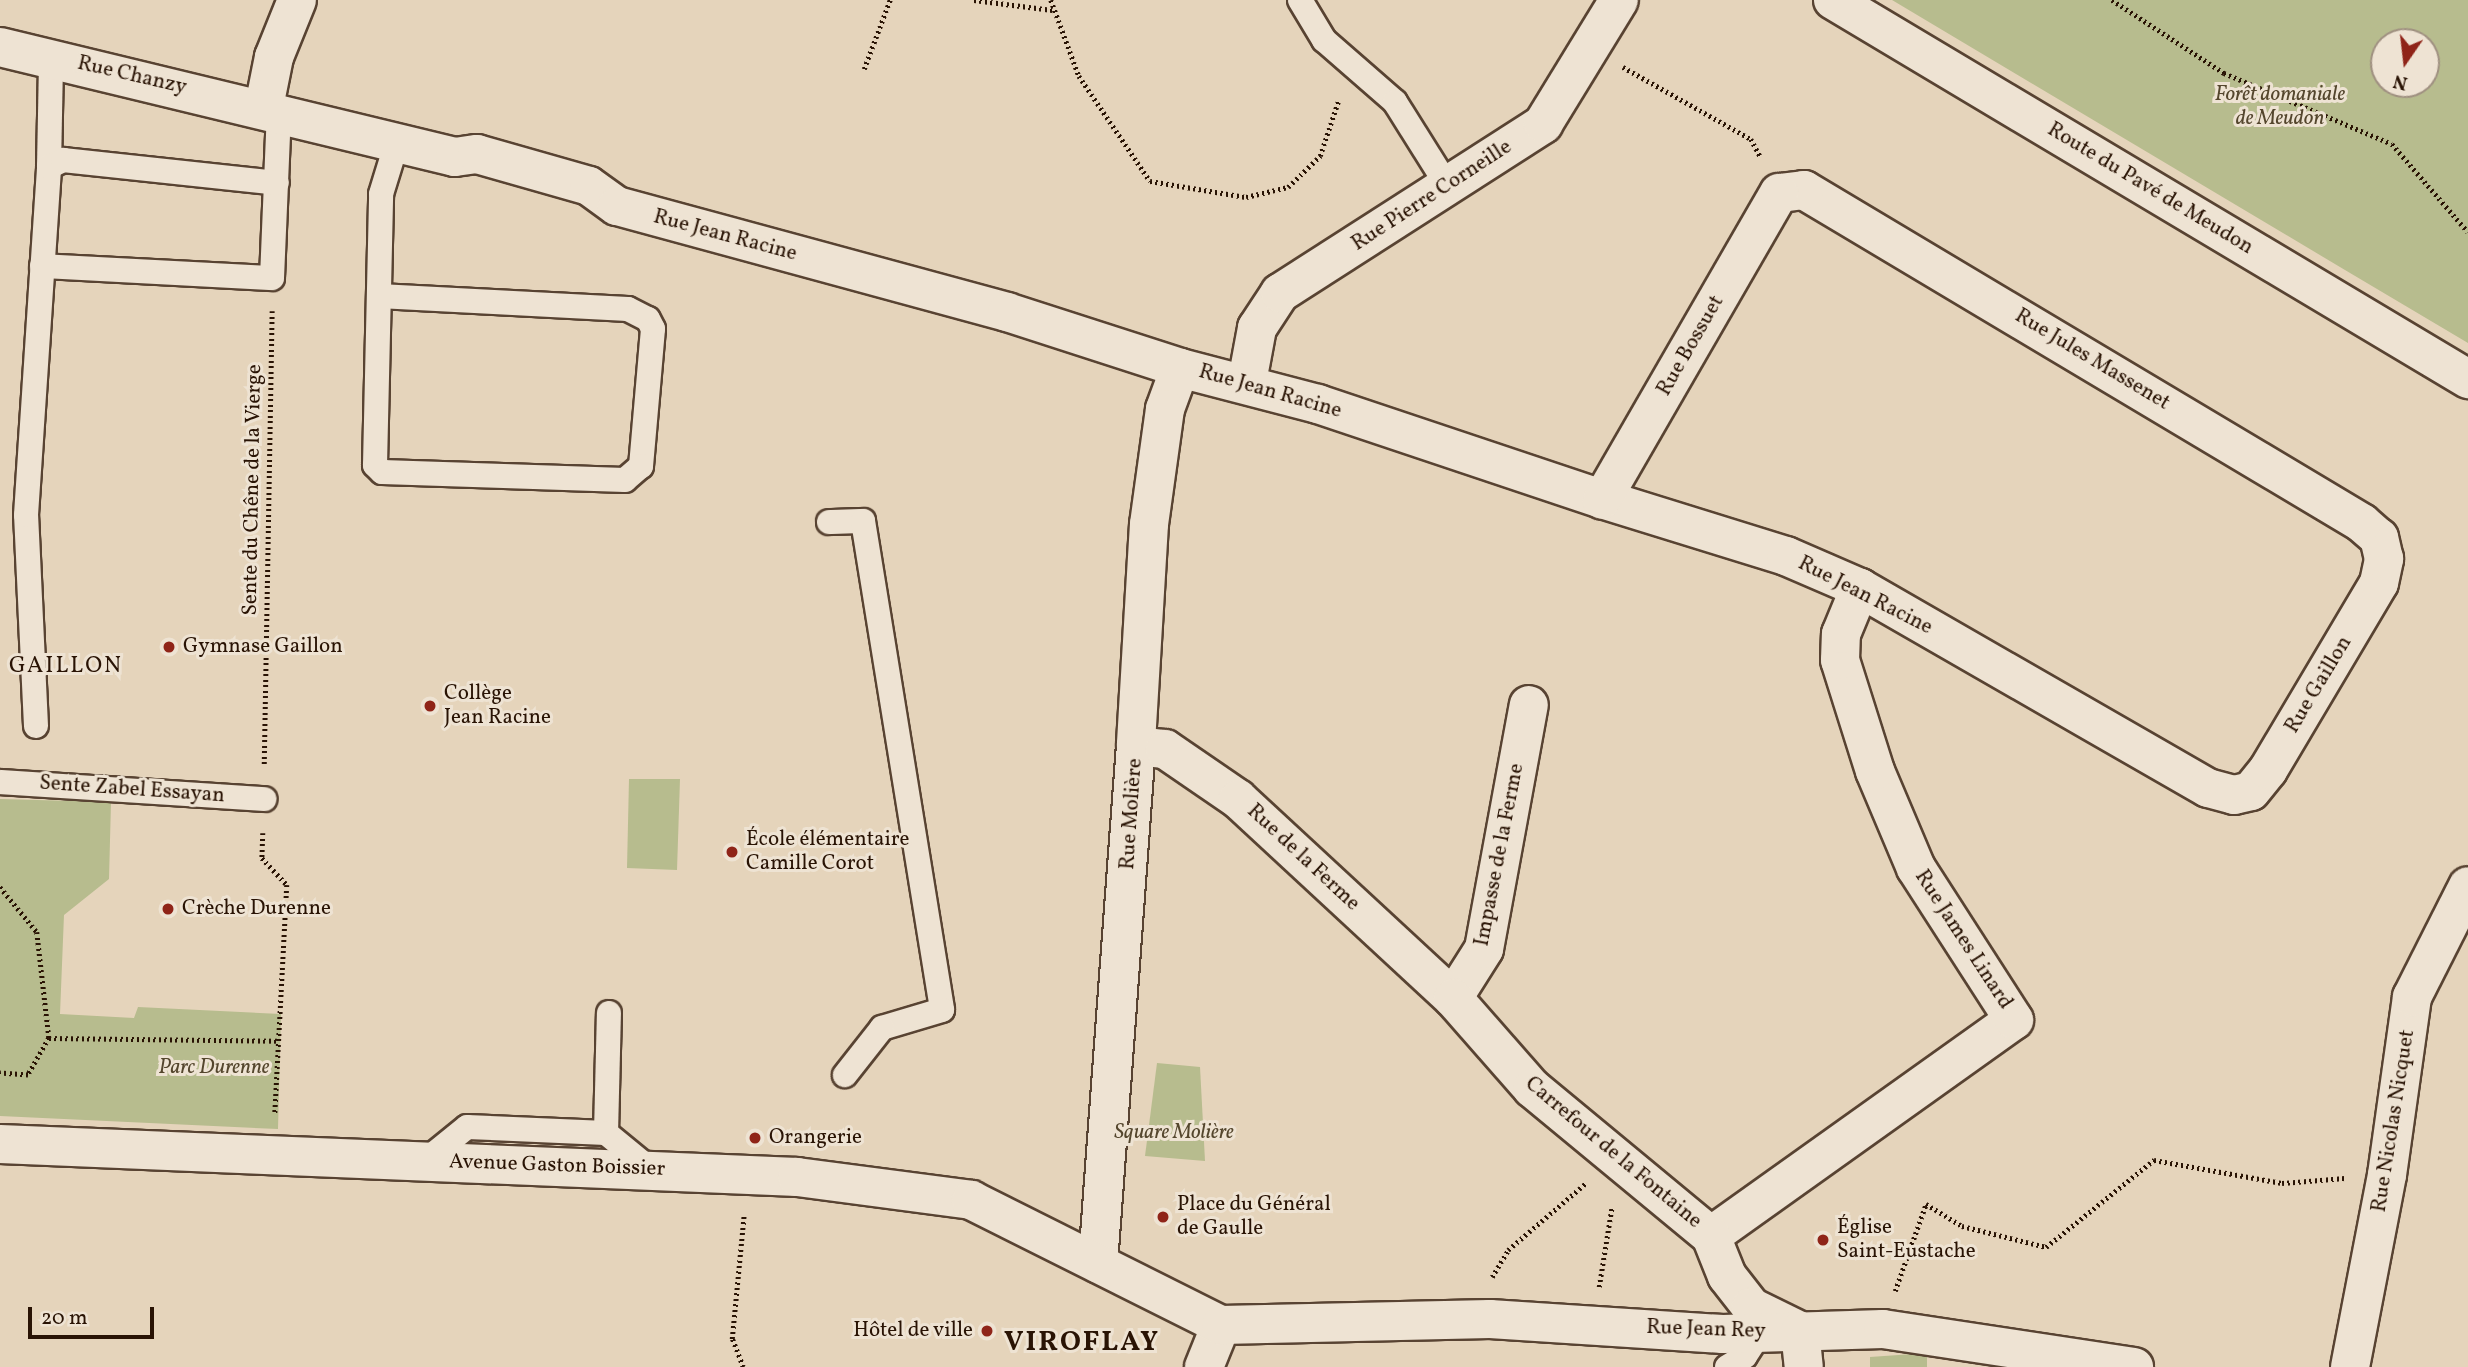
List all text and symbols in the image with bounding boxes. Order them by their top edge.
north arrow [2370,28,2440,98]
street label: Rue Chanzy [75,51,189,101]
text: N [2391,67,2410,96]
park label: Forêt domaniale de Meudon [2215,82,2345,132]
street label: Route du Pavé de Meudon [2042,118,2258,260]
street label: Rue Pierre Corneille [1347,135,1517,257]
street label: Rue Jean Racine [651,205,799,267]
street label: Rue Bossuet [1652,291,1730,401]
street label: Rue Jules Massenet [2010,304,2174,416]
street label: Rue Jean Racine [1196,360,1344,424]
street label: Sente du Chêne de la Vierge [238,364,268,616]
street label: Rue Jean Racine [1794,551,1936,641]
street label: Rue Gaillon [2280,632,2358,738]
place label: Gymnase Gaillon [183,634,343,660]
marker: Gymnase Gaillon [161,639,177,655]
district label: GAILLON [10,652,122,680]
place label: Collège Jean Racine [444,681,551,731]
marker: Collège Jean Racine [422,698,438,714]
street label: Rue Molière [1116,757,1148,871]
street label: Impasse de la Ferme [1470,762,1530,948]
street label: Sente Zabel Essayan [38,771,226,809]
street label: Rue de la Ferme [1241,799,1365,917]
place label: École élémentaire Camille Corot [746,827,910,877]
marker: École élémentaire Camille Corot [724,844,740,860]
street label: Rue James Linard [1909,866,2017,1014]
place label: Crèche Durenne [182,896,331,922]
marker: Crèche Durenne [160,901,176,917]
street label: Rue Nicolas Nicquet [2367,1028,2421,1214]
park label: Parc Durenne [159,1055,269,1081]
street label: Carrefour de la Fontaine [1520,1072,1706,1234]
park label: Square Molière [1114,1120,1234,1146]
place label: Orangerie [769,1125,862,1151]
marker: Orangerie [747,1130,763,1146]
street label: Avenue Gaston Boissier [448,1150,666,1182]
place label: Place du Général de Gaulle [1177,1192,1331,1242]
marker: Place du Général de Gaulle [1155,1209,1171,1225]
place label: Église Saint-Eustache [1837,1215,1976,1265]
marker: Église Saint-Eustache [1815,1232,1831,1248]
scale bar [32,1294,158,1338]
text: 20 m [41,1304,87,1333]
street label: Rue Jean Rey [1646,1315,1766,1345]
place label: Hôtel de ville [853,1318,973,1344]
marker: Hôtel de ville [979,1323,995,1339]
district label: VIROFLAY [1005,1326,1159,1360]

